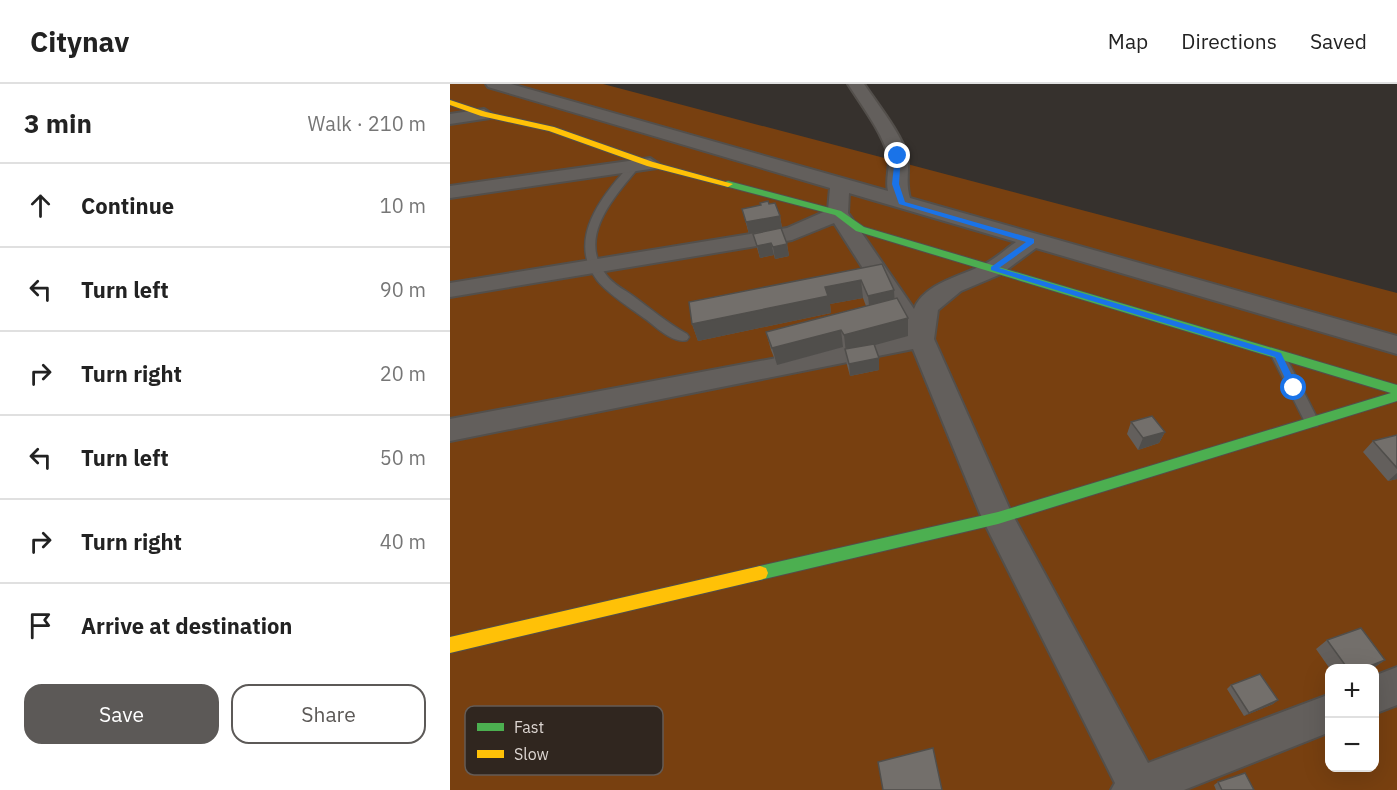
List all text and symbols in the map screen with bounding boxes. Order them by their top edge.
text: Citynav [30,23,129,60]
text: Map [1108,27,1148,55]
text: Directions [1181,27,1277,55]
text: Saved [1310,27,1367,55]
text: 3 min [24,106,92,140]
text: Walk · 210 m [308,110,426,137]
route end [884,142,910,168]
icon: ahead [24,189,57,222]
text: Continue [81,191,174,220]
text: 10 m [380,192,426,219]
icon: left [24,273,57,306]
text: Turn left [81,275,169,304]
text: 90 m [380,276,426,303]
icon: right [24,357,57,390]
text: Turn right [81,359,182,388]
text: 20 m [380,360,426,387]
route start [1280,374,1306,400]
icon: left [24,441,57,474]
text: Turn left [81,443,169,472]
text: 50 m [380,444,426,471]
icon: right [24,525,57,558]
text: Turn right [81,527,182,556]
text: 40 m [380,528,426,555]
icon: arrive [24,609,57,642]
text: Arrive at destination [81,611,292,640]
map controls [1325,664,1379,772]
button: + [1325,664,1379,718]
button: Save [24,684,219,744]
button: Share [231,684,426,744]
legend [465,706,663,775]
text: Fast [514,717,544,737]
button: − [1325,718,1379,772]
text: Slow [514,744,549,764]

